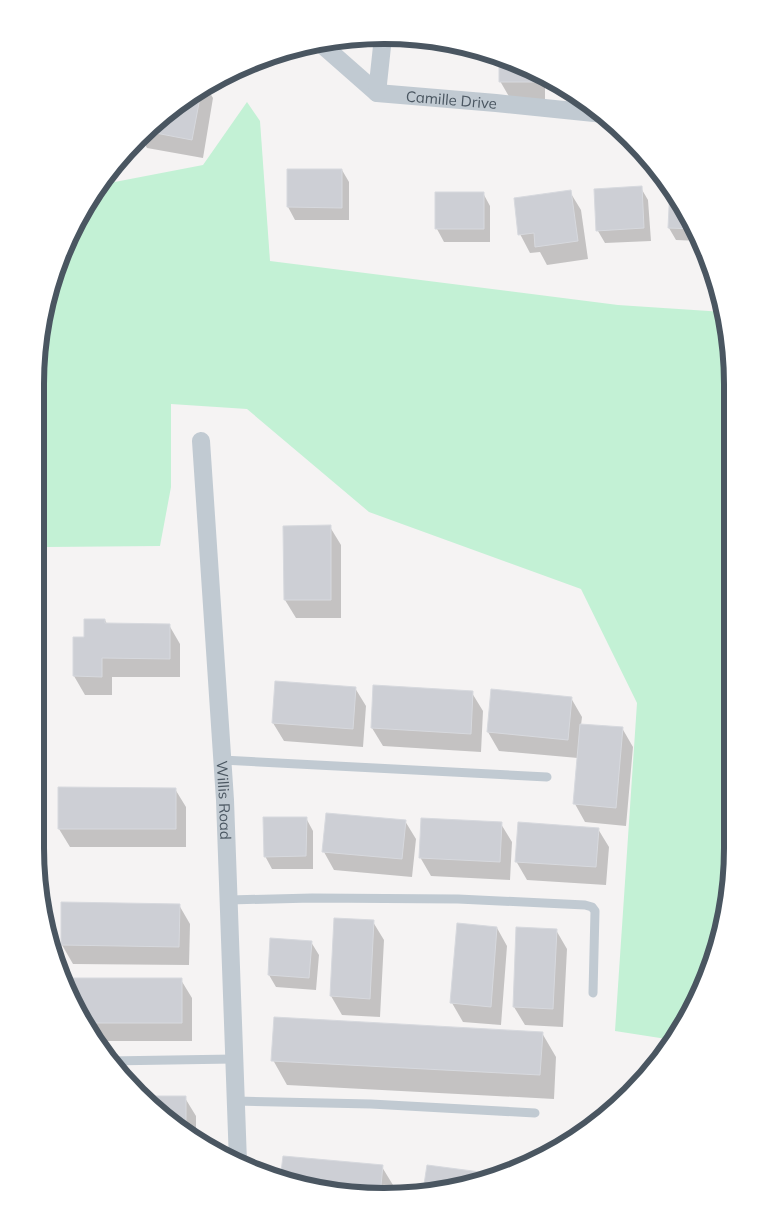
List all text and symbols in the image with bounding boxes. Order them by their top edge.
street label: Camille Drive [405,86,498,113]
street label: Willis Road [213,760,236,840]

